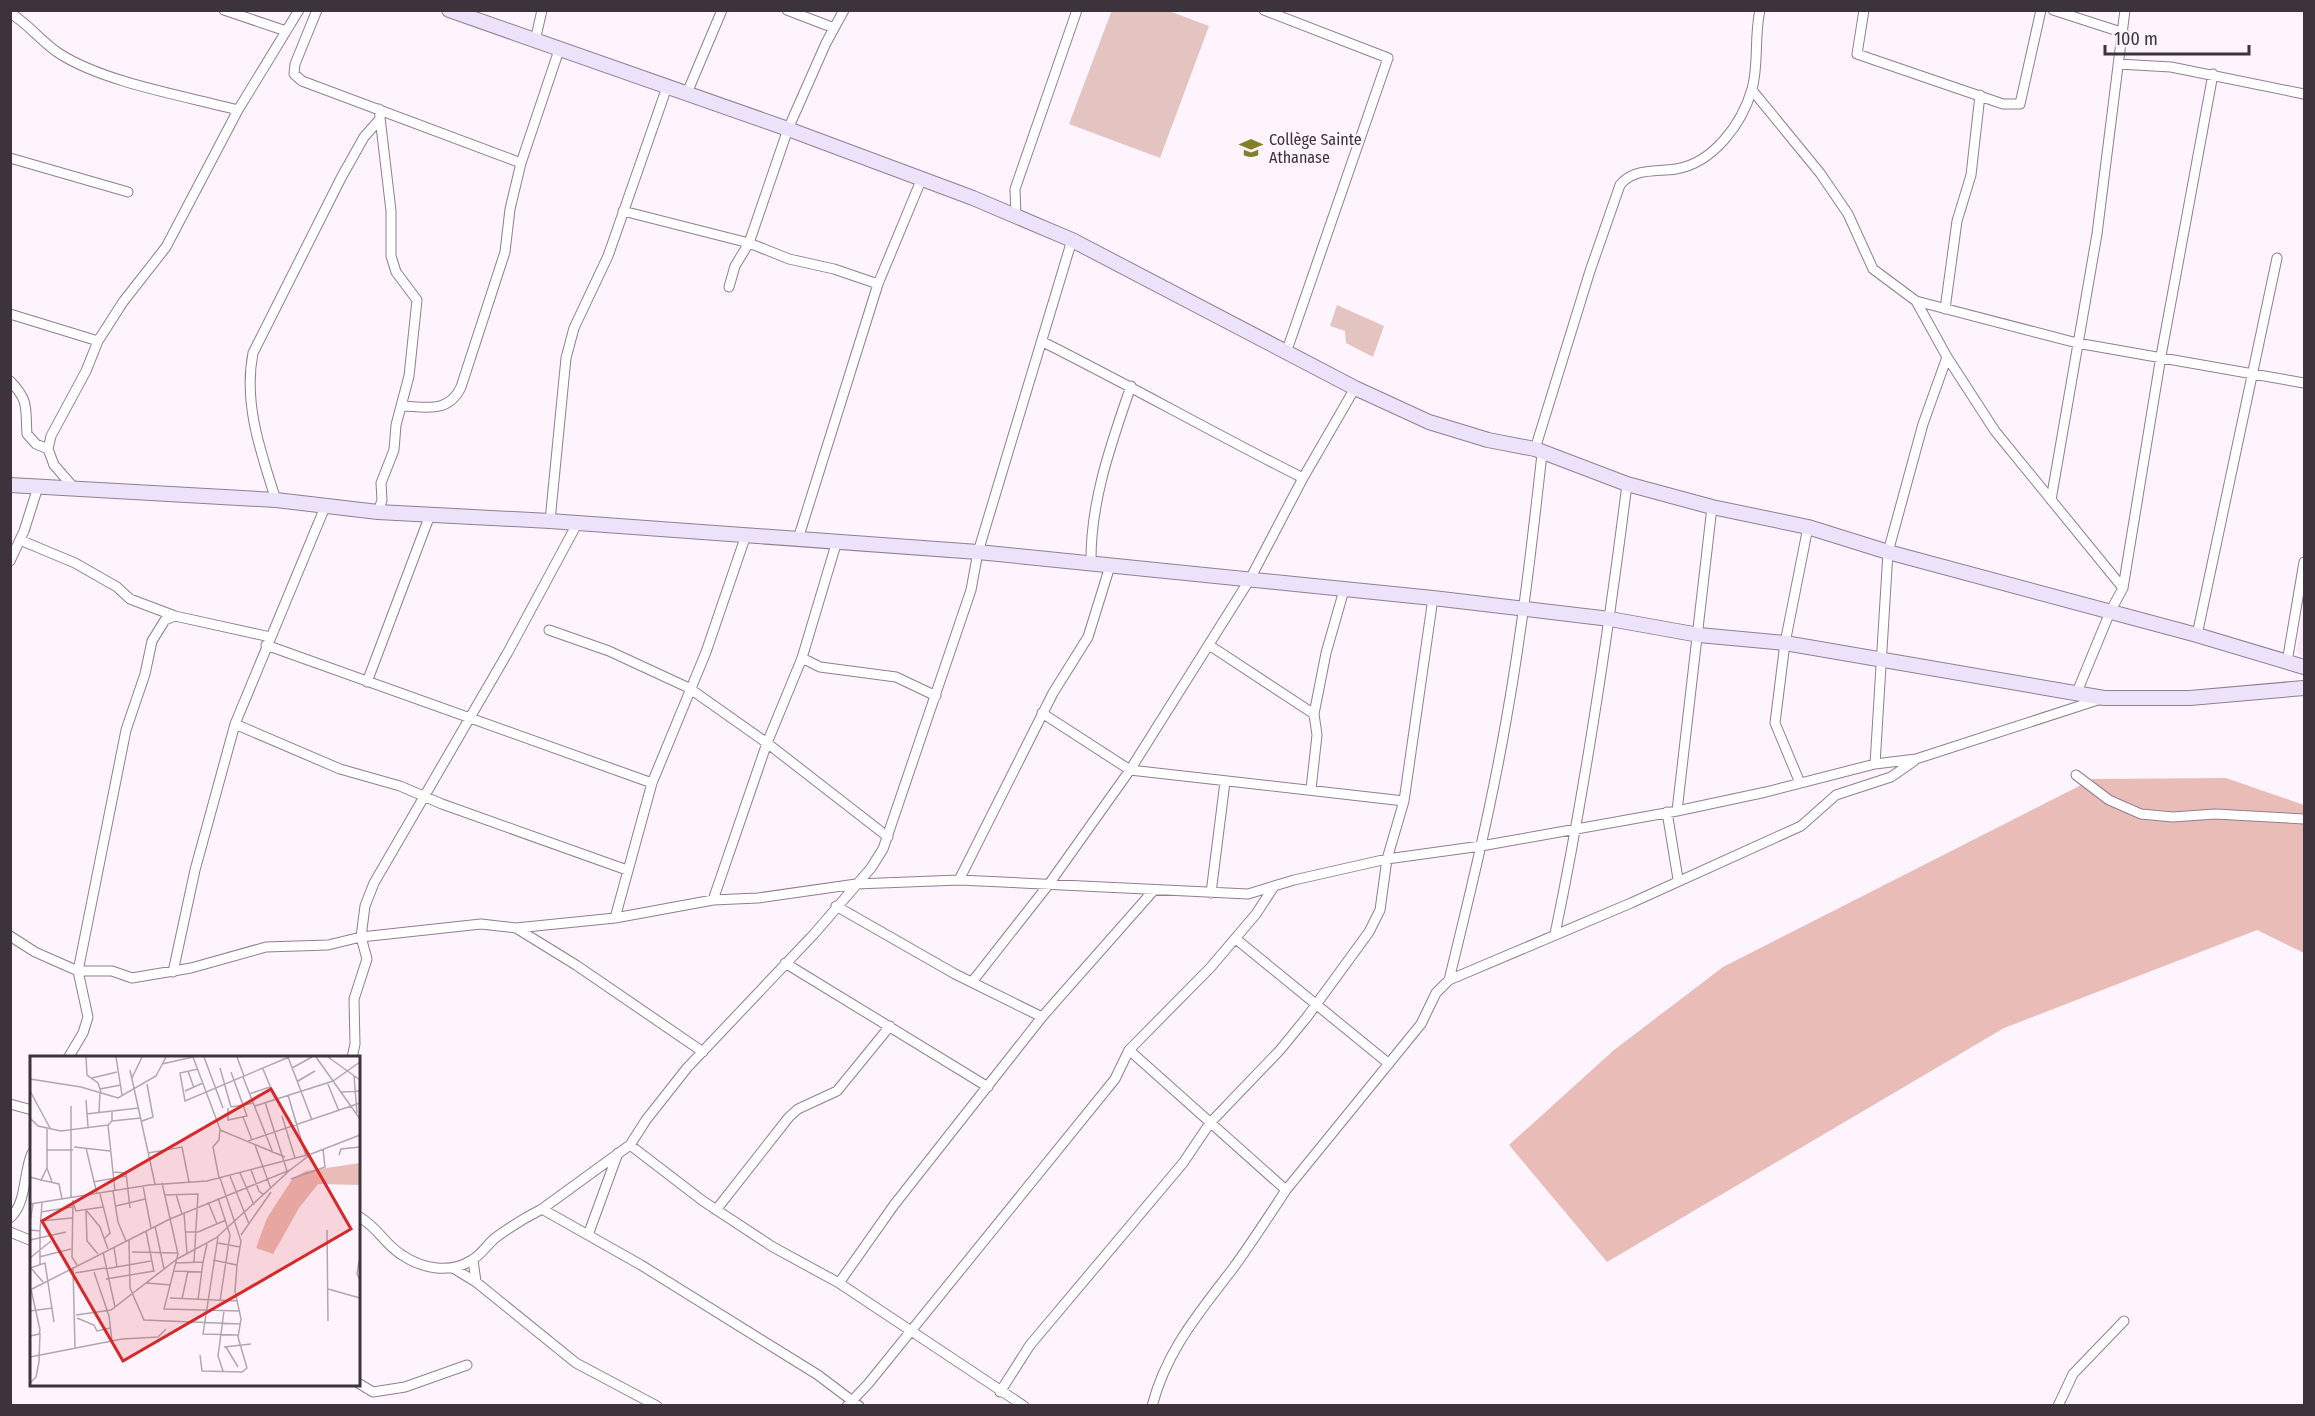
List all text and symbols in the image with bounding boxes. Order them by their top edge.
scale bar [2105,18,2249,56]
text: 100 m [2114,28,2158,50]
place label: Collège Sainte Athanase [1269,130,1362,167]
school or university icon: Collège Sainte Athanase [1238,135,1264,161]
inset map [30,1056,360,1386]

